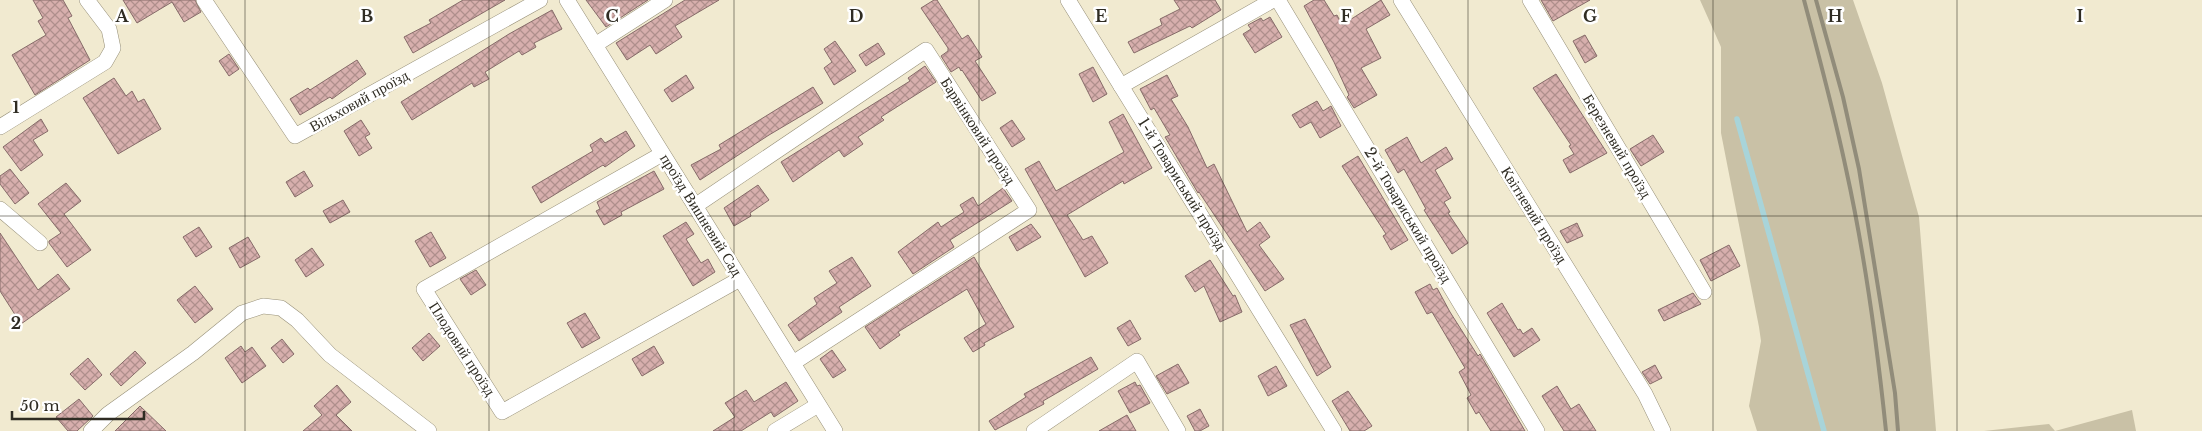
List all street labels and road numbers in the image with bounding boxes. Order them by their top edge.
street label: Вільховий проїзд [306,65,412,136]
street label: Барвінковий проїзд [937,74,1020,188]
street label: Березневий проїзд [1579,90,1656,202]
street label: 1-й Товариський проїзд [1134,114,1231,254]
street label: 2-й Товариський проїзд [1360,144,1457,286]
street label: проїзд Вишневий Сад [656,150,747,280]
street label: Квітневий проїзд [1497,163,1572,267]
street label: Плодовий проїзд [425,298,500,400]

